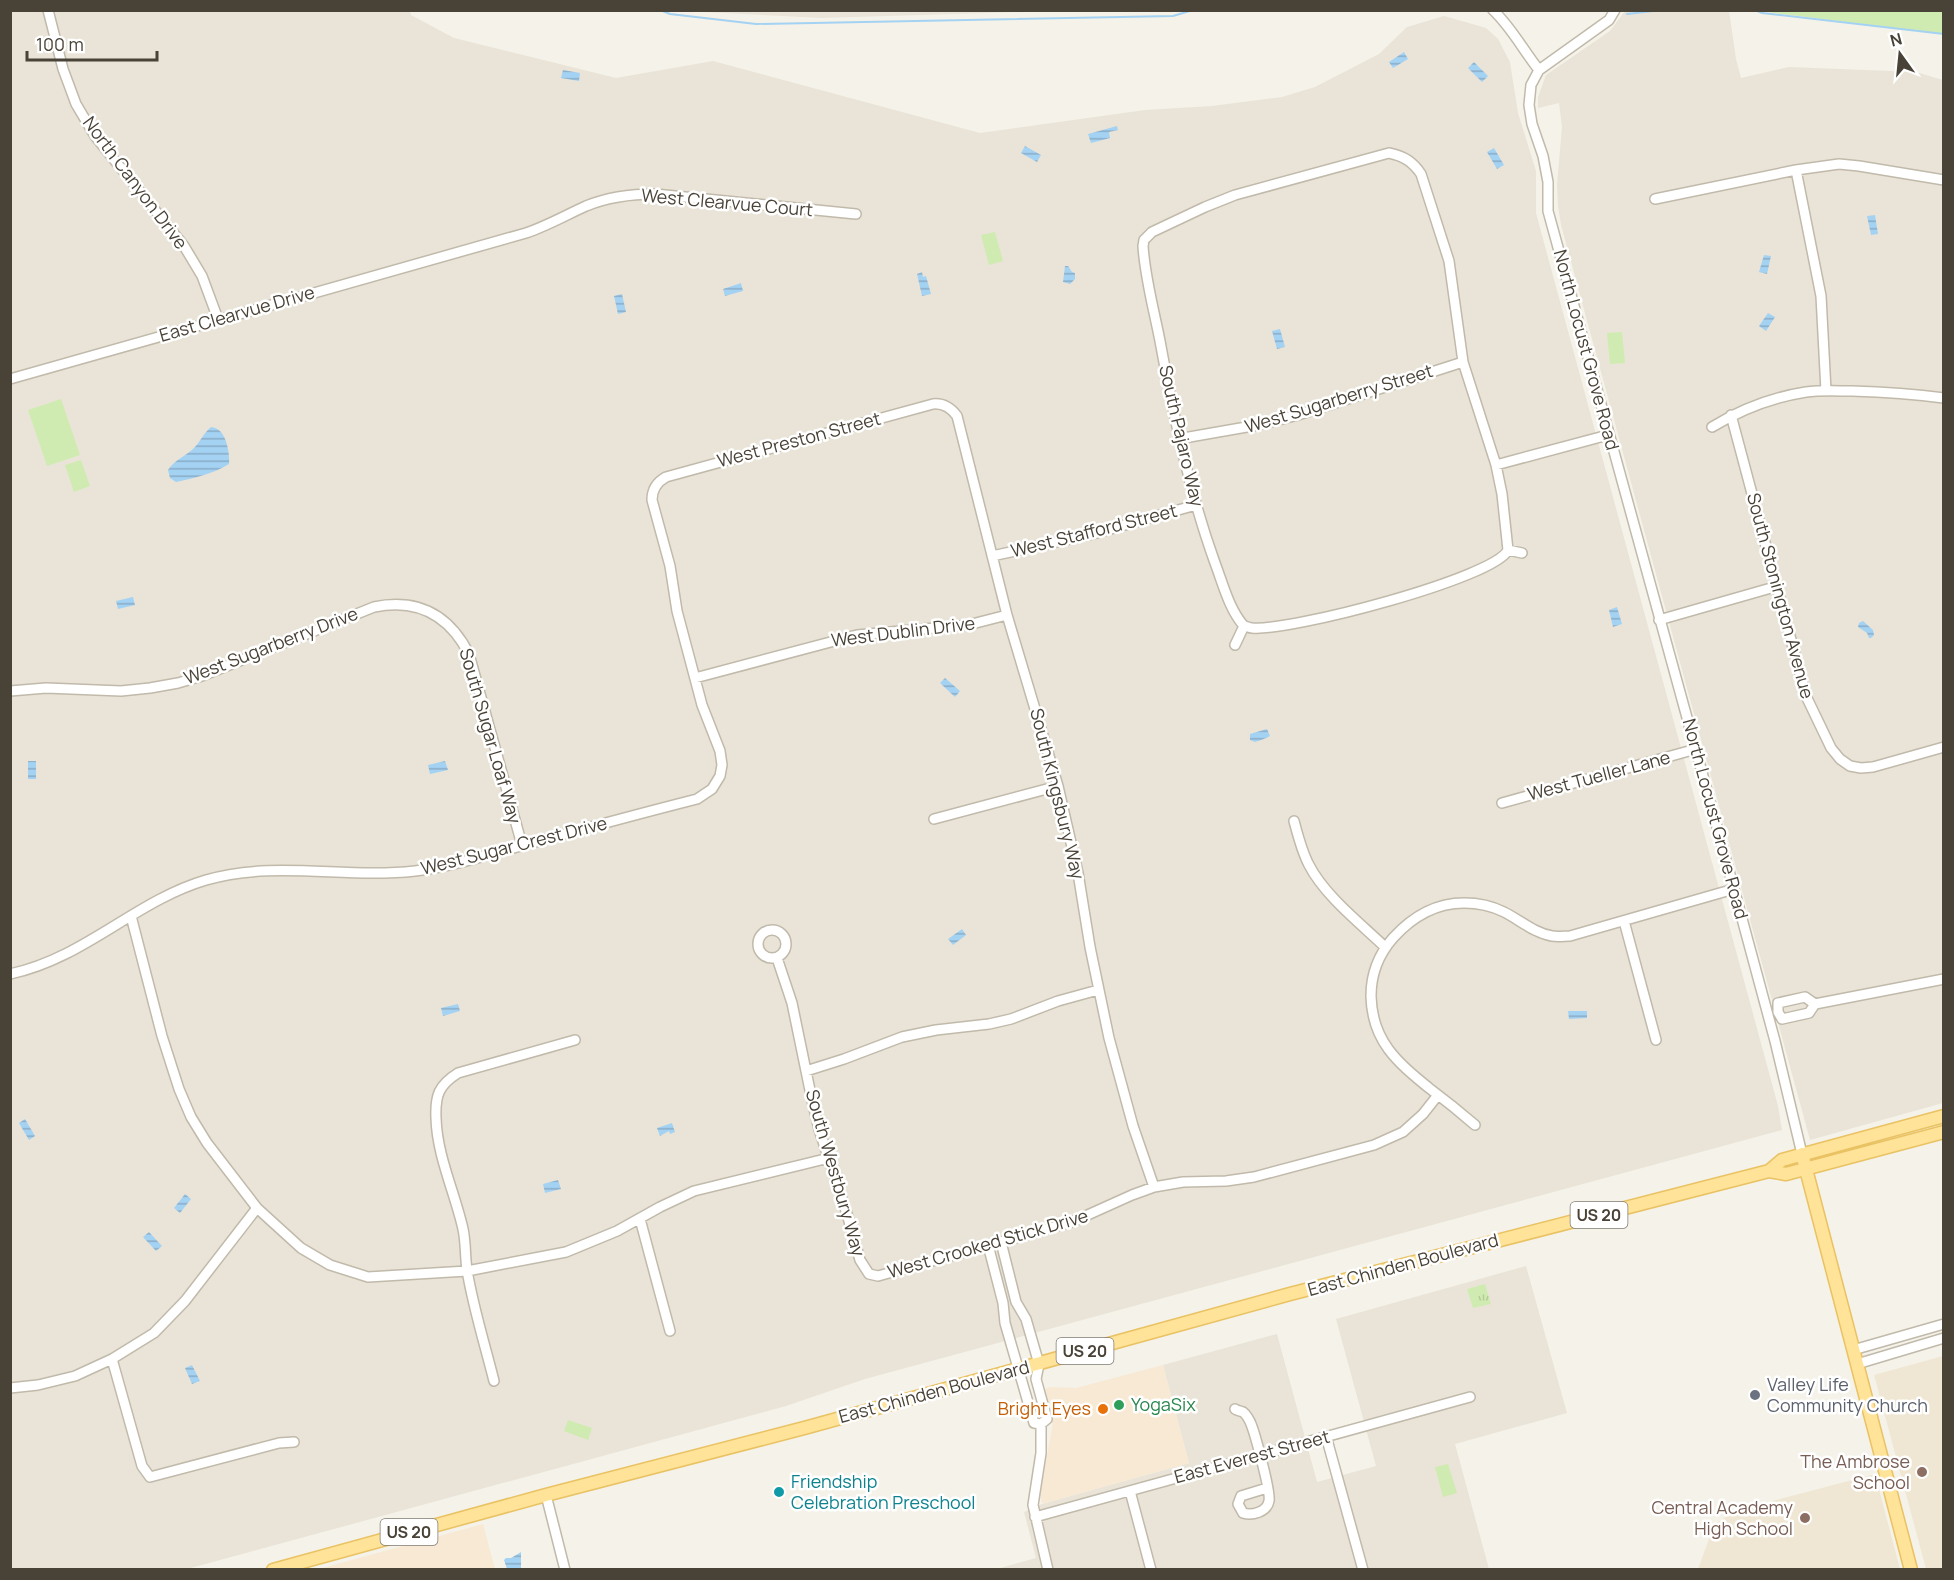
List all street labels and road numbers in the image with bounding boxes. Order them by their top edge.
street label: North Canyon Drive [78,111,194,254]
street label: West Clearvue Court [640,183,814,221]
street label: North Locust Grove Road [1549,247,1625,453]
street label: East Clearvue Drive [156,279,317,347]
street label: West Sugarberry Street [1242,358,1436,438]
street label: South Pajaro Way [1154,363,1210,509]
street label: West Preston Street [714,406,883,472]
street label: South Stonington Avenue [1742,490,1820,701]
street label: West Stafford Street [1008,498,1179,562]
street label: West Sugarberry Drive [180,601,361,689]
street label: West Dublin Drive [830,610,976,652]
street label: South Sugar Loaf Way [454,645,528,827]
street label: South Kingsbury Way [1025,706,1091,882]
street label: North Locust Grove Road [1678,716,1754,922]
street label: West Tueller Lane [1525,744,1673,806]
street label: West Sugar Crest Drive [418,810,609,880]
street label: South Westbury Way [801,1086,871,1260]
road number: US 20 [1570,1202,1628,1228]
street label: West Crooked Stick Drive [885,1203,1091,1283]
street label: East Chinden Boulevard [1305,1227,1501,1301]
road number: US 20 [1056,1338,1114,1364]
street label: East Chinden Boulevard [836,1354,1032,1428]
street label: East Everest Street [1171,1424,1332,1488]
road number: US 20 [380,1519,438,1545]

